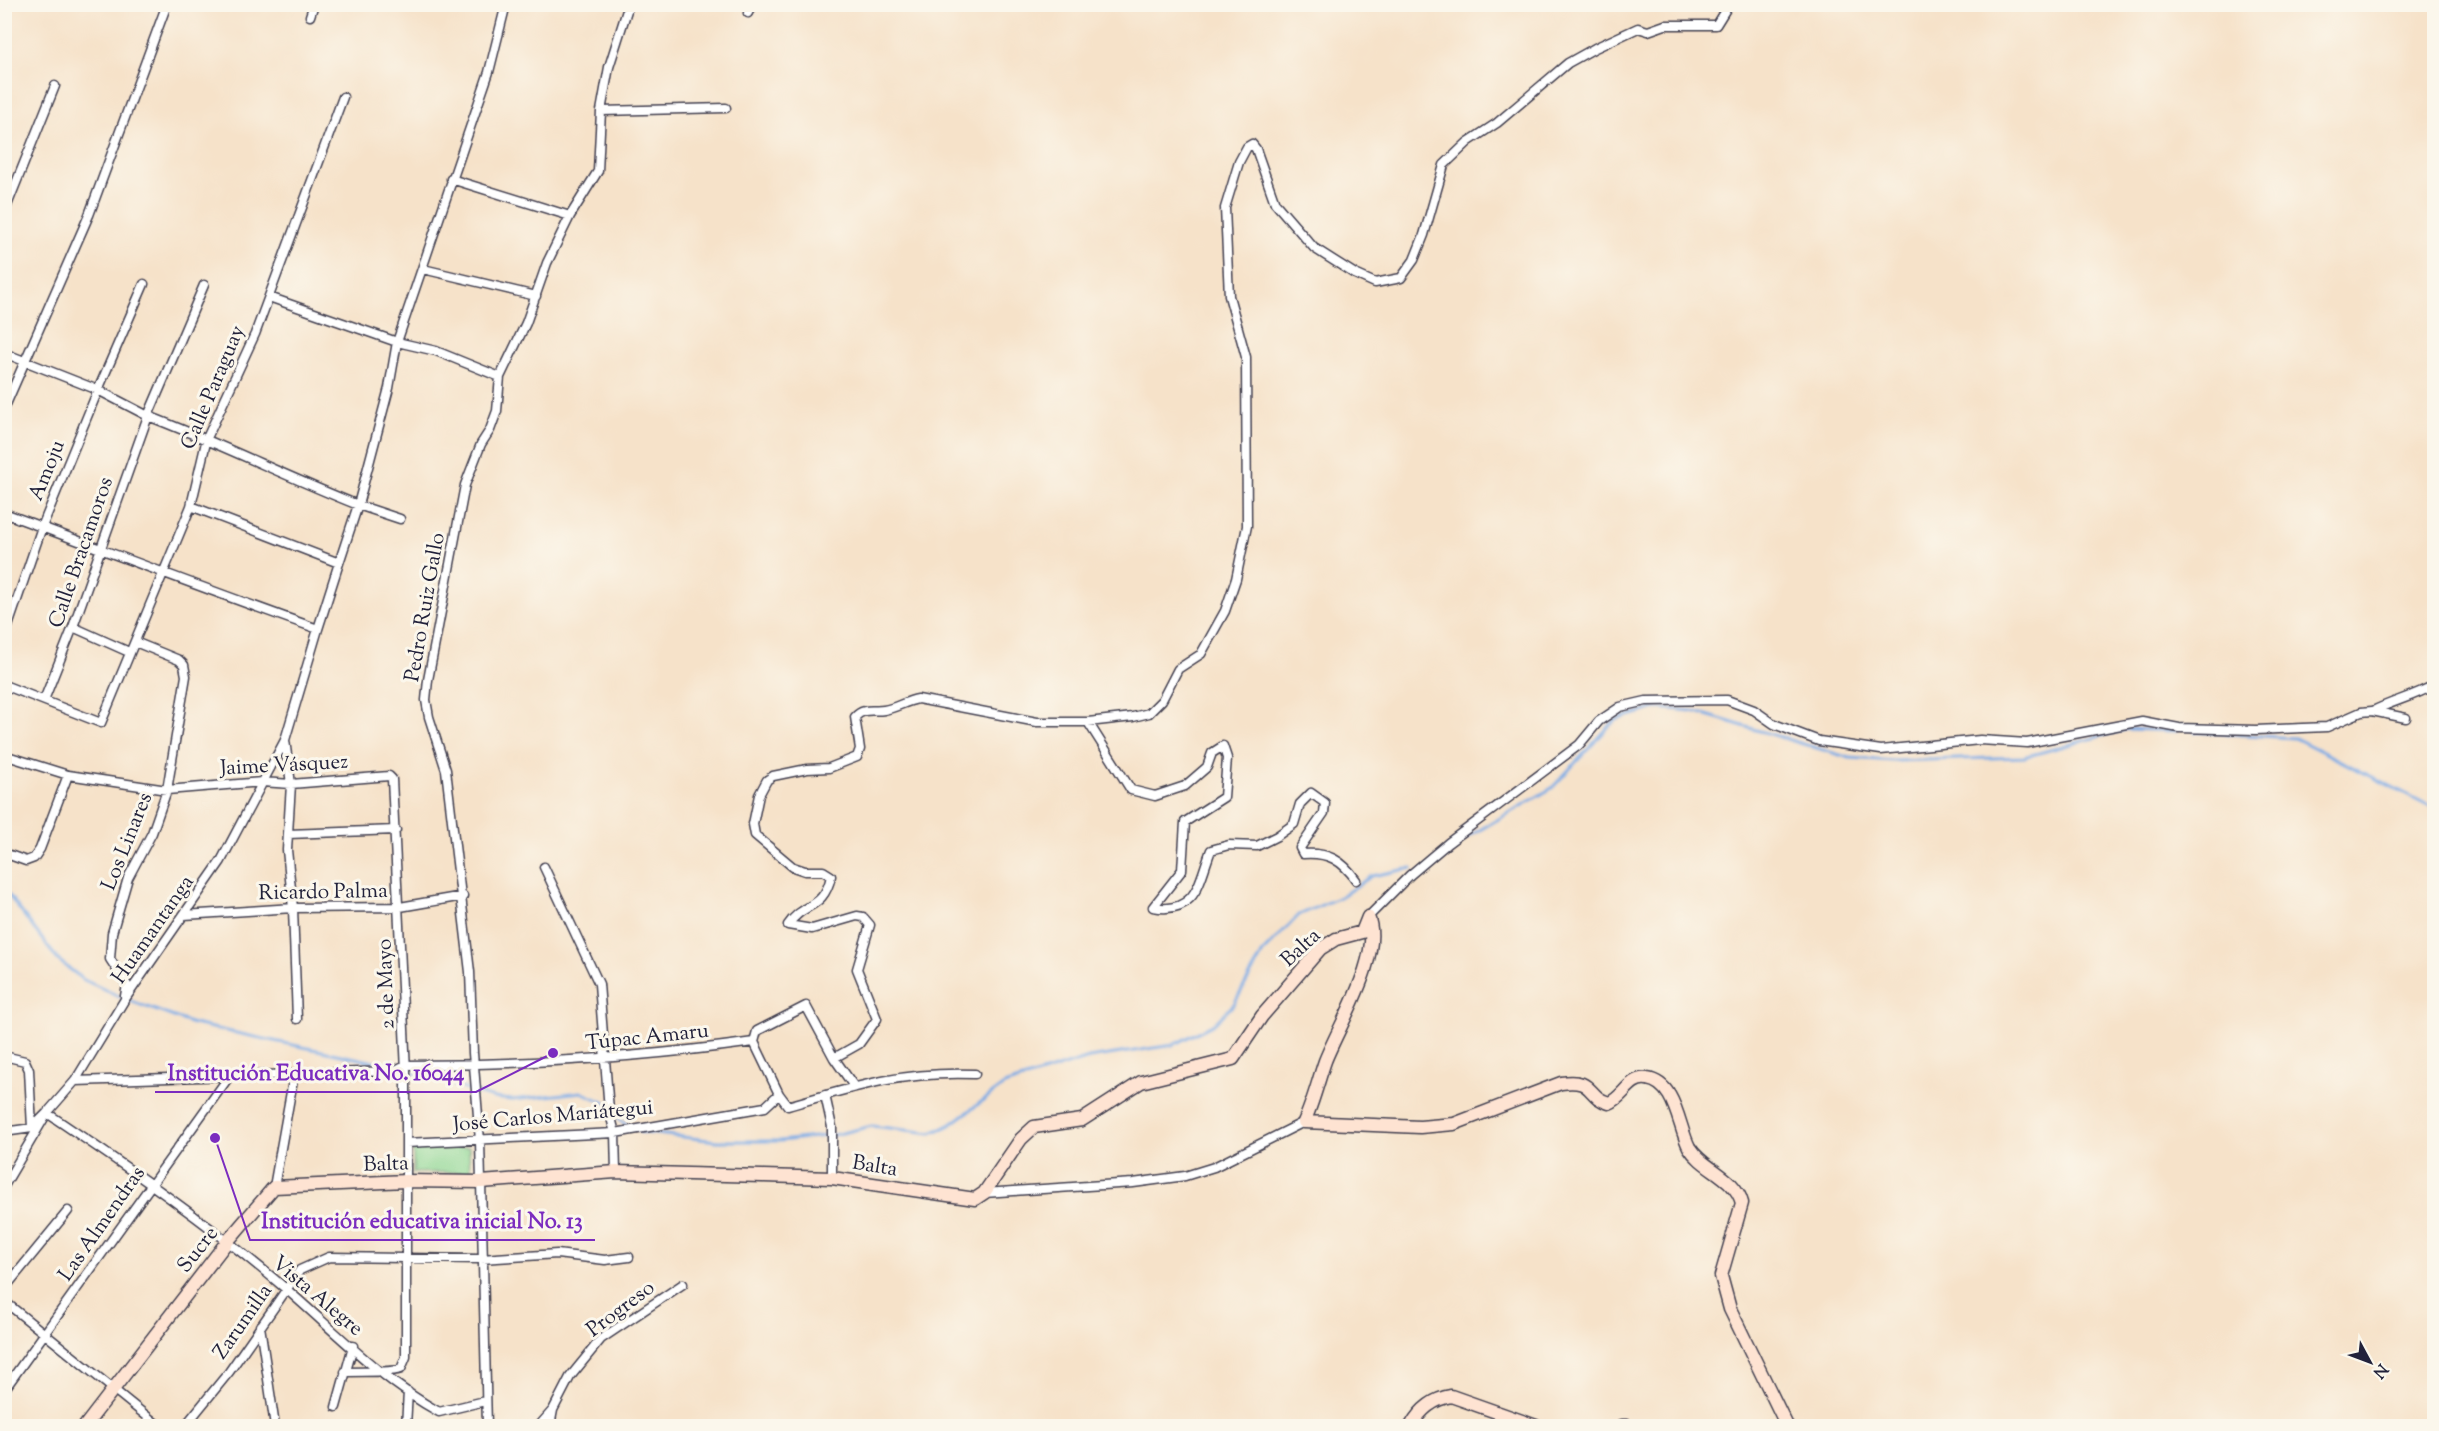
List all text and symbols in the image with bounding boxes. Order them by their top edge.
street label: Calle Paraguay [174,320,254,455]
street label: Amoju [22,436,74,506]
street label: Calle Bracamoros [42,473,122,632]
street label: Pedro Ruiz Gallo [398,530,454,684]
street label: Jaime Vásquez [218,748,349,784]
street label: Los Linares [95,788,161,895]
street label: Huamantanga [105,869,202,991]
street label: Ricardo Palma [258,877,388,909]
street label: Balta [1275,922,1328,975]
street label: 2 de Mayo [370,938,404,1030]
street label: Túpac Amaru [584,1017,710,1059]
callout: Institución Educativa No. 16044 [155,1052,476,1092]
text: Institución Educativa No. 16044 [168,1059,464,1091]
street label: José Carlos Mariátegui [451,1093,655,1141]
street label: Balta [363,1149,410,1181]
street label: Balta [850,1149,900,1185]
street label: Las Almendras [52,1160,154,1288]
callout: Institución educativa inicial No. 13 [250,1200,595,1240]
text: Institución educativa inicial No. 13 [261,1207,583,1239]
street label: Sucre [171,1221,226,1280]
street label: Vista Alegre [264,1249,369,1344]
street label: Progreso [581,1274,662,1345]
street label: Zarumilla [207,1278,281,1366]
north arrow [2340,1332,2400,1392]
text: N [2366,1358,2392,1383]

